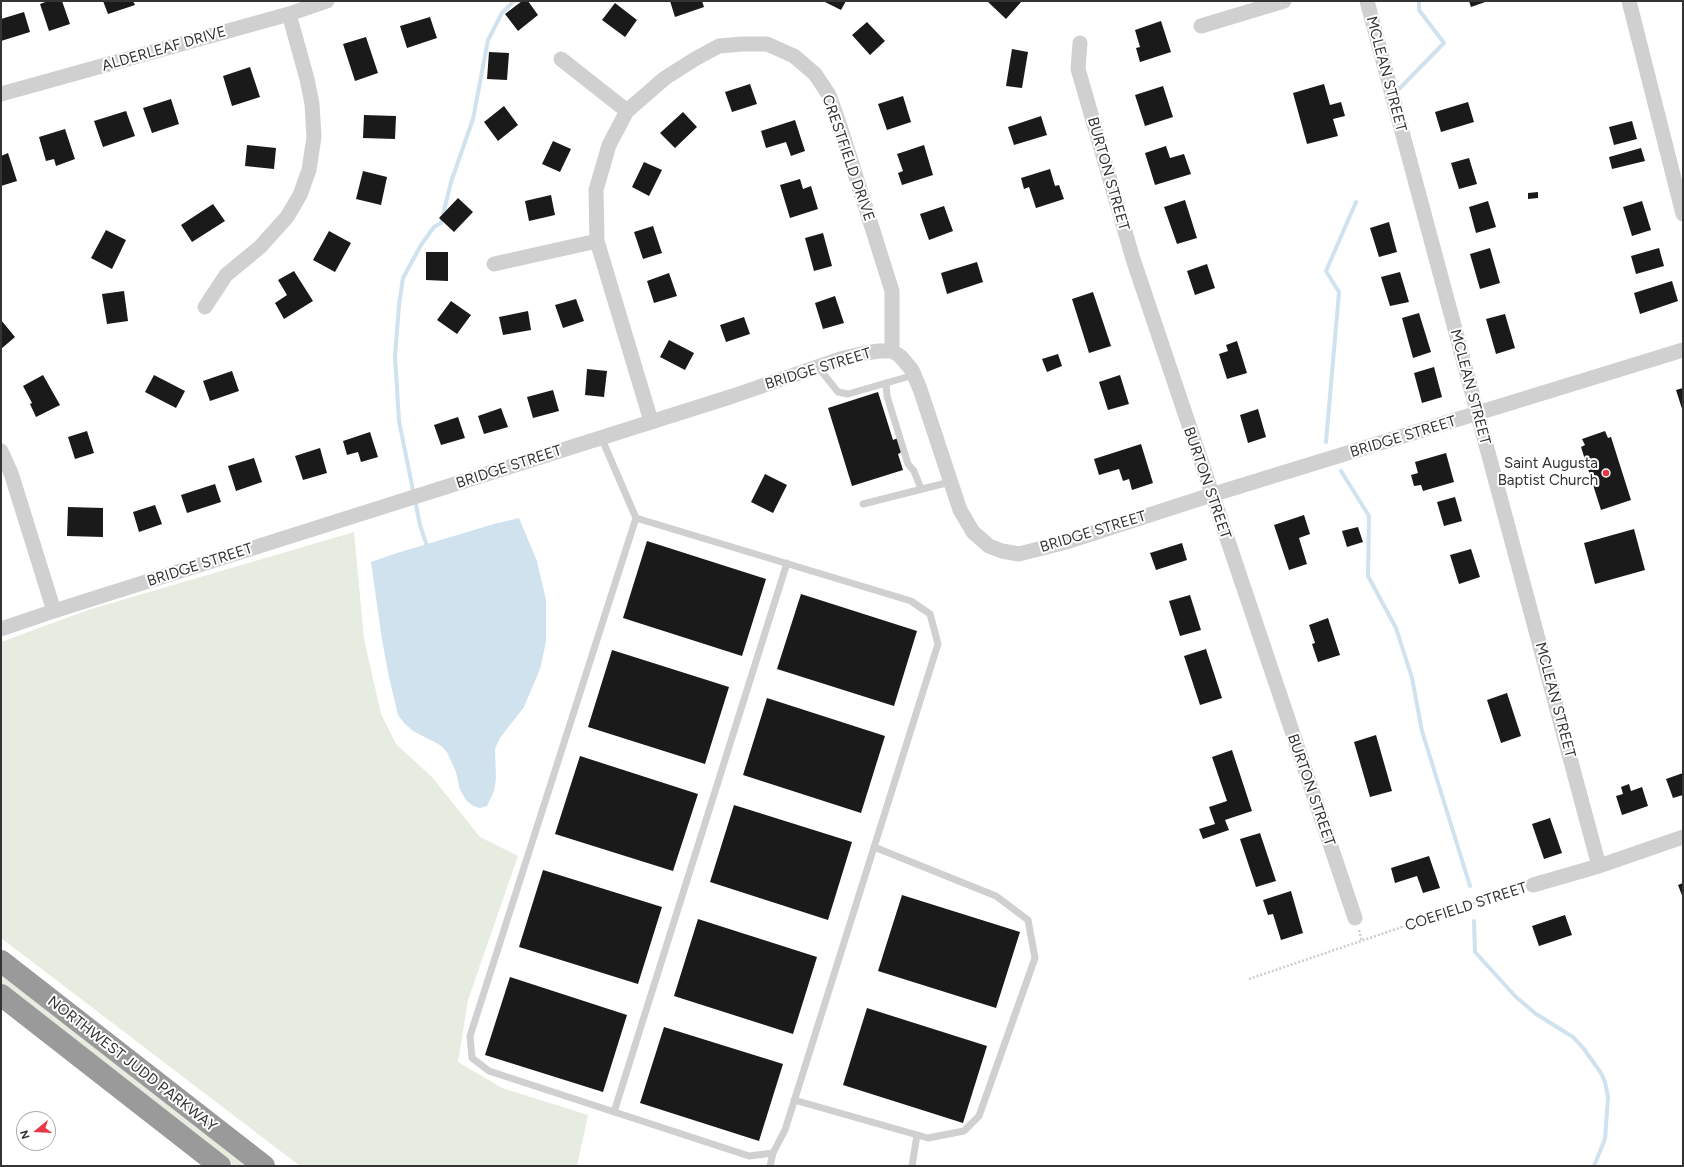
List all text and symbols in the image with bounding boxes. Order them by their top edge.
street label: MCLEAN STREET [1362,14,1410,134]
street label: ALDERLEAF DRIVE [100,23,228,75]
street label: CRESTFIELD DRIVE [818,92,878,224]
street label: BURTON STREET [1083,115,1133,233]
street label: MCLEAN STREET [1446,327,1494,447]
street label: BRIDGE STREET [763,344,873,394]
street label: BRIDGE STREET [1348,412,1458,462]
street label: BURTON STREET [1179,425,1235,541]
street label: BRIDGE STREET [454,441,564,493]
place label: Saint Augusta Baptist Church [1498,455,1598,490]
marker: Saint Augusta Baptist Church [1601,468,1611,478]
street label: BRIDGE STREET [1038,507,1148,557]
street label: BRIDGE STREET [145,539,255,591]
street label: MCLEAN STREET [1531,640,1579,760]
street label: BURTON STREET [1283,732,1339,848]
street label: COEFIELD STREET [1403,879,1529,935]
street label: NORTHWEST JUDD PARKWAY [44,992,220,1136]
north arrow [16,1111,56,1151]
text: N [18,1129,33,1141]

